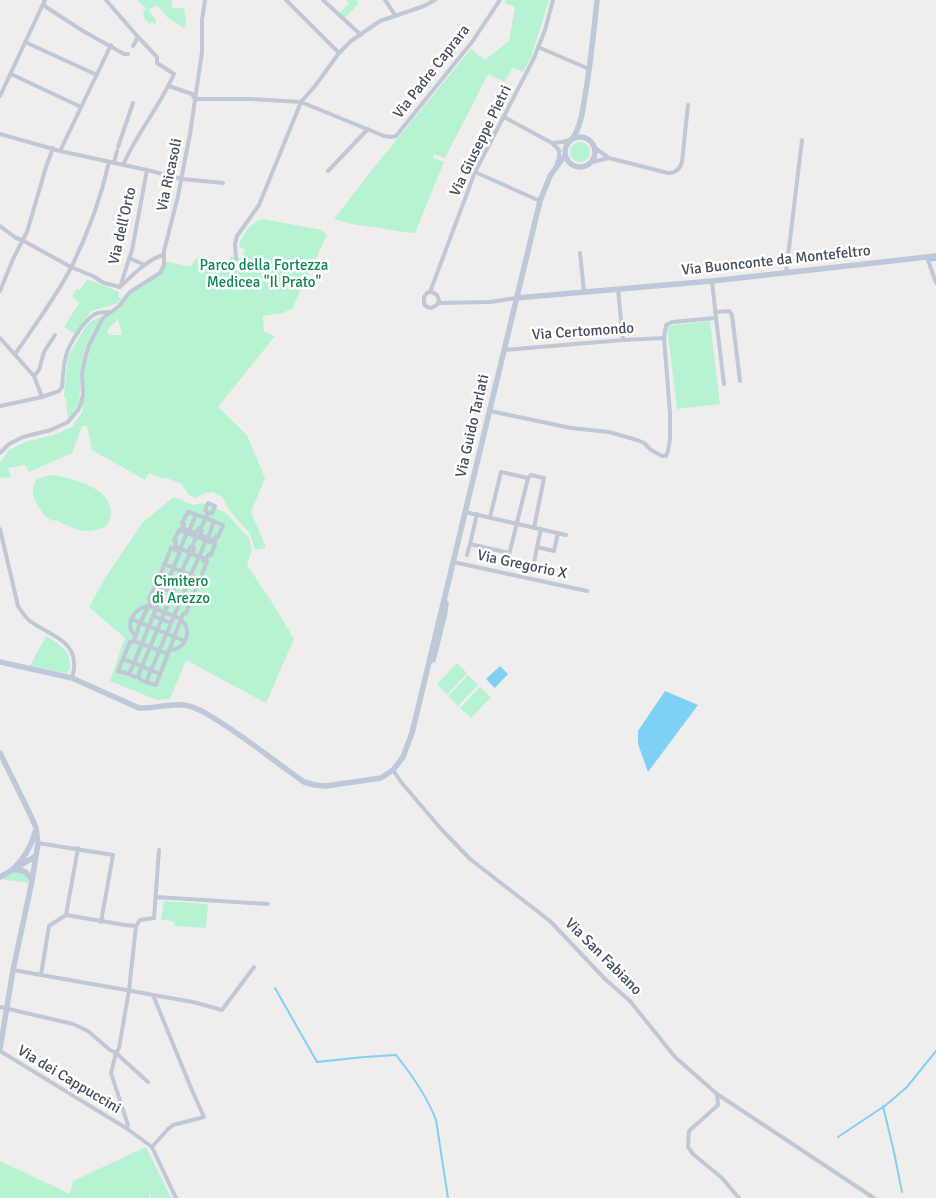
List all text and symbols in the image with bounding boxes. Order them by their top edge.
street label: Via Padre Caprara [390,22,474,122]
street label: Via Giuseppe Pietri [446,82,516,200]
street label: Via Ricasoli [153,137,187,213]
street label: Via dell'Orto [105,186,141,266]
street label: Via Buonconte da Montefeltro [681,242,871,280]
park label: Parco della Fortezza Medicea "Il Prato" [200,257,328,292]
street label: Via Certomondo [531,319,635,345]
street label: Via Guido Tarlati [452,373,494,479]
street label: Via Gregorio X [475,547,569,583]
park label: Cimitero di Arezzo [152,573,210,608]
street label: Via San Fabiano [561,915,645,999]
street label: Via dei Cappuccini [14,1042,124,1118]

